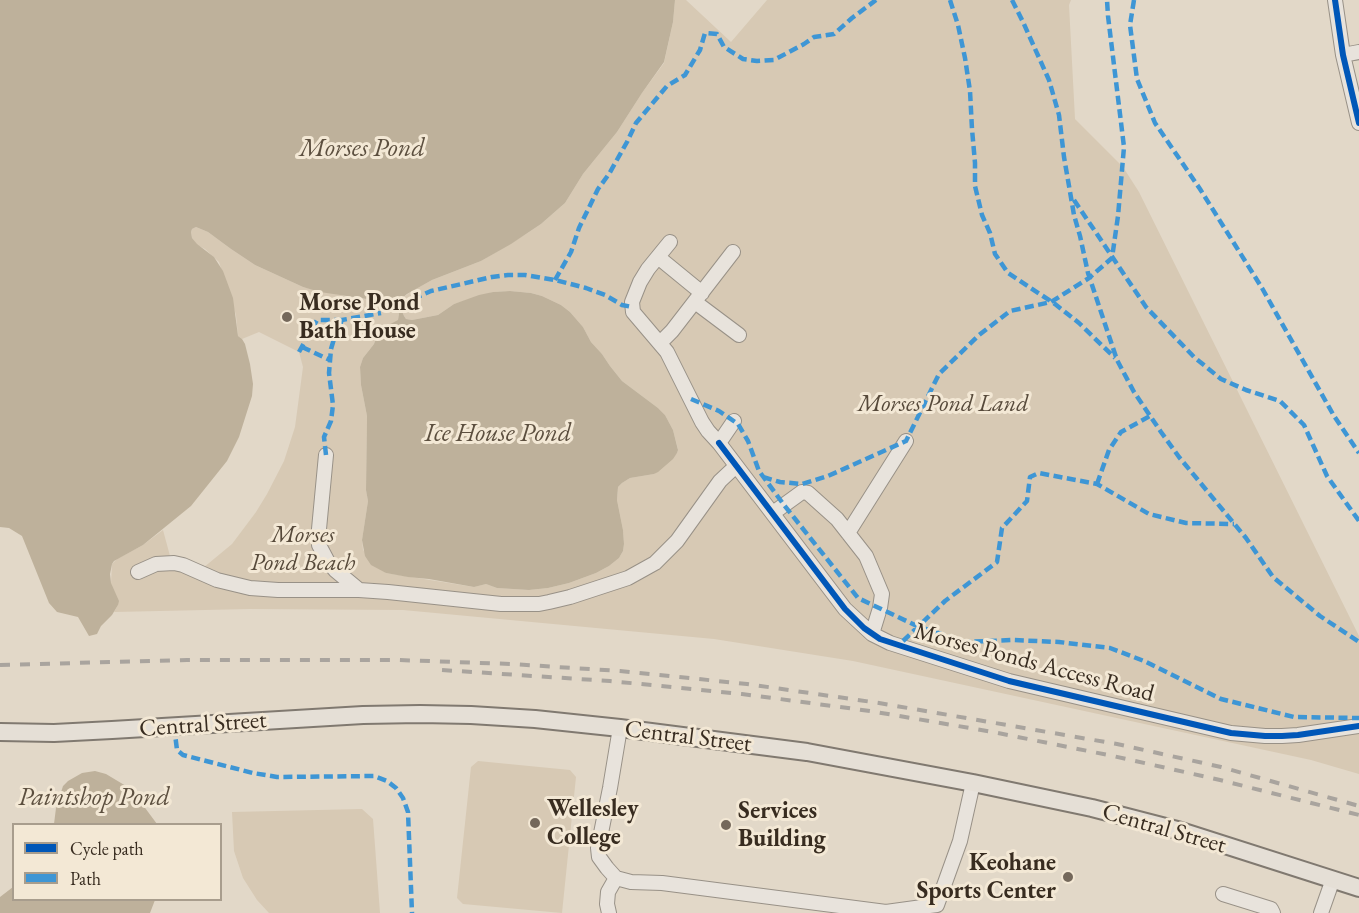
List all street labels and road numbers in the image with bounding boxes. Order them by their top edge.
street label: Morses Ponds Access Road [911,617,1157,709]
street label: Central Street [138,706,268,744]
street label: Central Street [623,715,753,759]
street label: Central Street [1099,798,1229,860]

